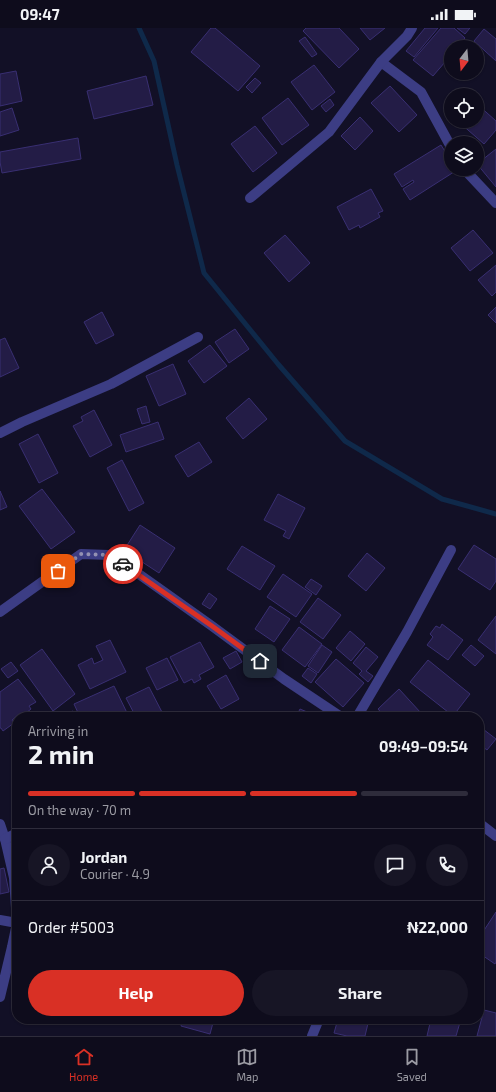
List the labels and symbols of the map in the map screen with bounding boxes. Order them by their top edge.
north arrow [444,40,484,80]
courier [103,544,143,584]
pin [41,554,75,588]
pin [243,644,277,678]

